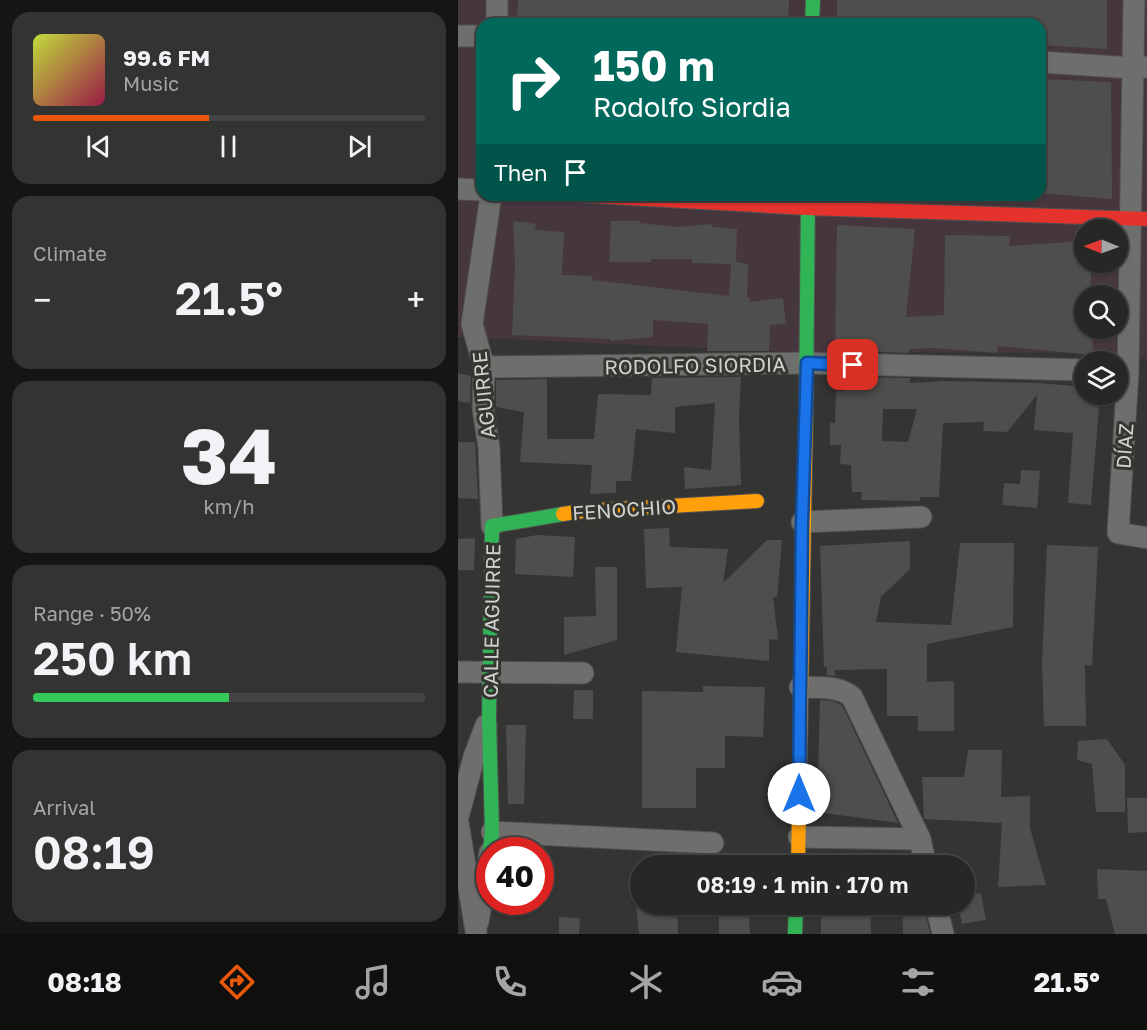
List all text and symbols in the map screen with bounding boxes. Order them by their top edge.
text: 150 m [593,40,715,90]
icon: right [494,42,572,120]
text: 99.6 FM [123,44,210,71]
text: Music [123,71,179,95]
text: Rodolfo Siordia [593,91,791,123]
icon: previous [82,130,115,163]
icon: pause [212,130,245,163]
icon: next [343,130,376,163]
icon: arrive [559,156,592,189]
text: Then [494,159,547,186]
north arrow [1074,219,1128,273]
map controls [1074,219,1128,405]
text: Climate [33,241,107,265]
text: 21.5° [175,271,283,325]
text: − [33,280,51,319]
text: + [407,280,425,319]
button: search [1074,285,1128,339]
pin [827,339,878,390]
icon: arrive [836,348,869,381]
street label: AGUIRRE [466,350,500,440]
street label: RODOLFO SIORDIA [604,351,786,379]
button: layers [1074,351,1128,405]
text: 34 [181,408,277,501]
street label: DÍAZ [1110,422,1138,470]
street label: FENOCHIO [571,493,677,525]
text: km/h [204,494,254,518]
street label: CALLE AGUIRRE [478,544,504,698]
text: Range · 50% [33,601,151,625]
text: 250 km [33,631,192,685]
position arrow [767,762,831,826]
text: Arrival [33,795,96,819]
text: 08:19 [33,825,155,879]
speed limit sign: 40 [476,837,554,915]
text: 08:19 · 1 min · 170 m [696,871,909,898]
icon: directions [216,961,258,1003]
icon: music [352,961,394,1003]
icon: phone [489,961,531,1003]
icon: climate [625,961,667,1003]
icon: car [761,961,803,1003]
icon: filters [897,961,939,1003]
text: 08:18 [47,966,122,998]
text: 21.5° [1034,966,1100,998]

